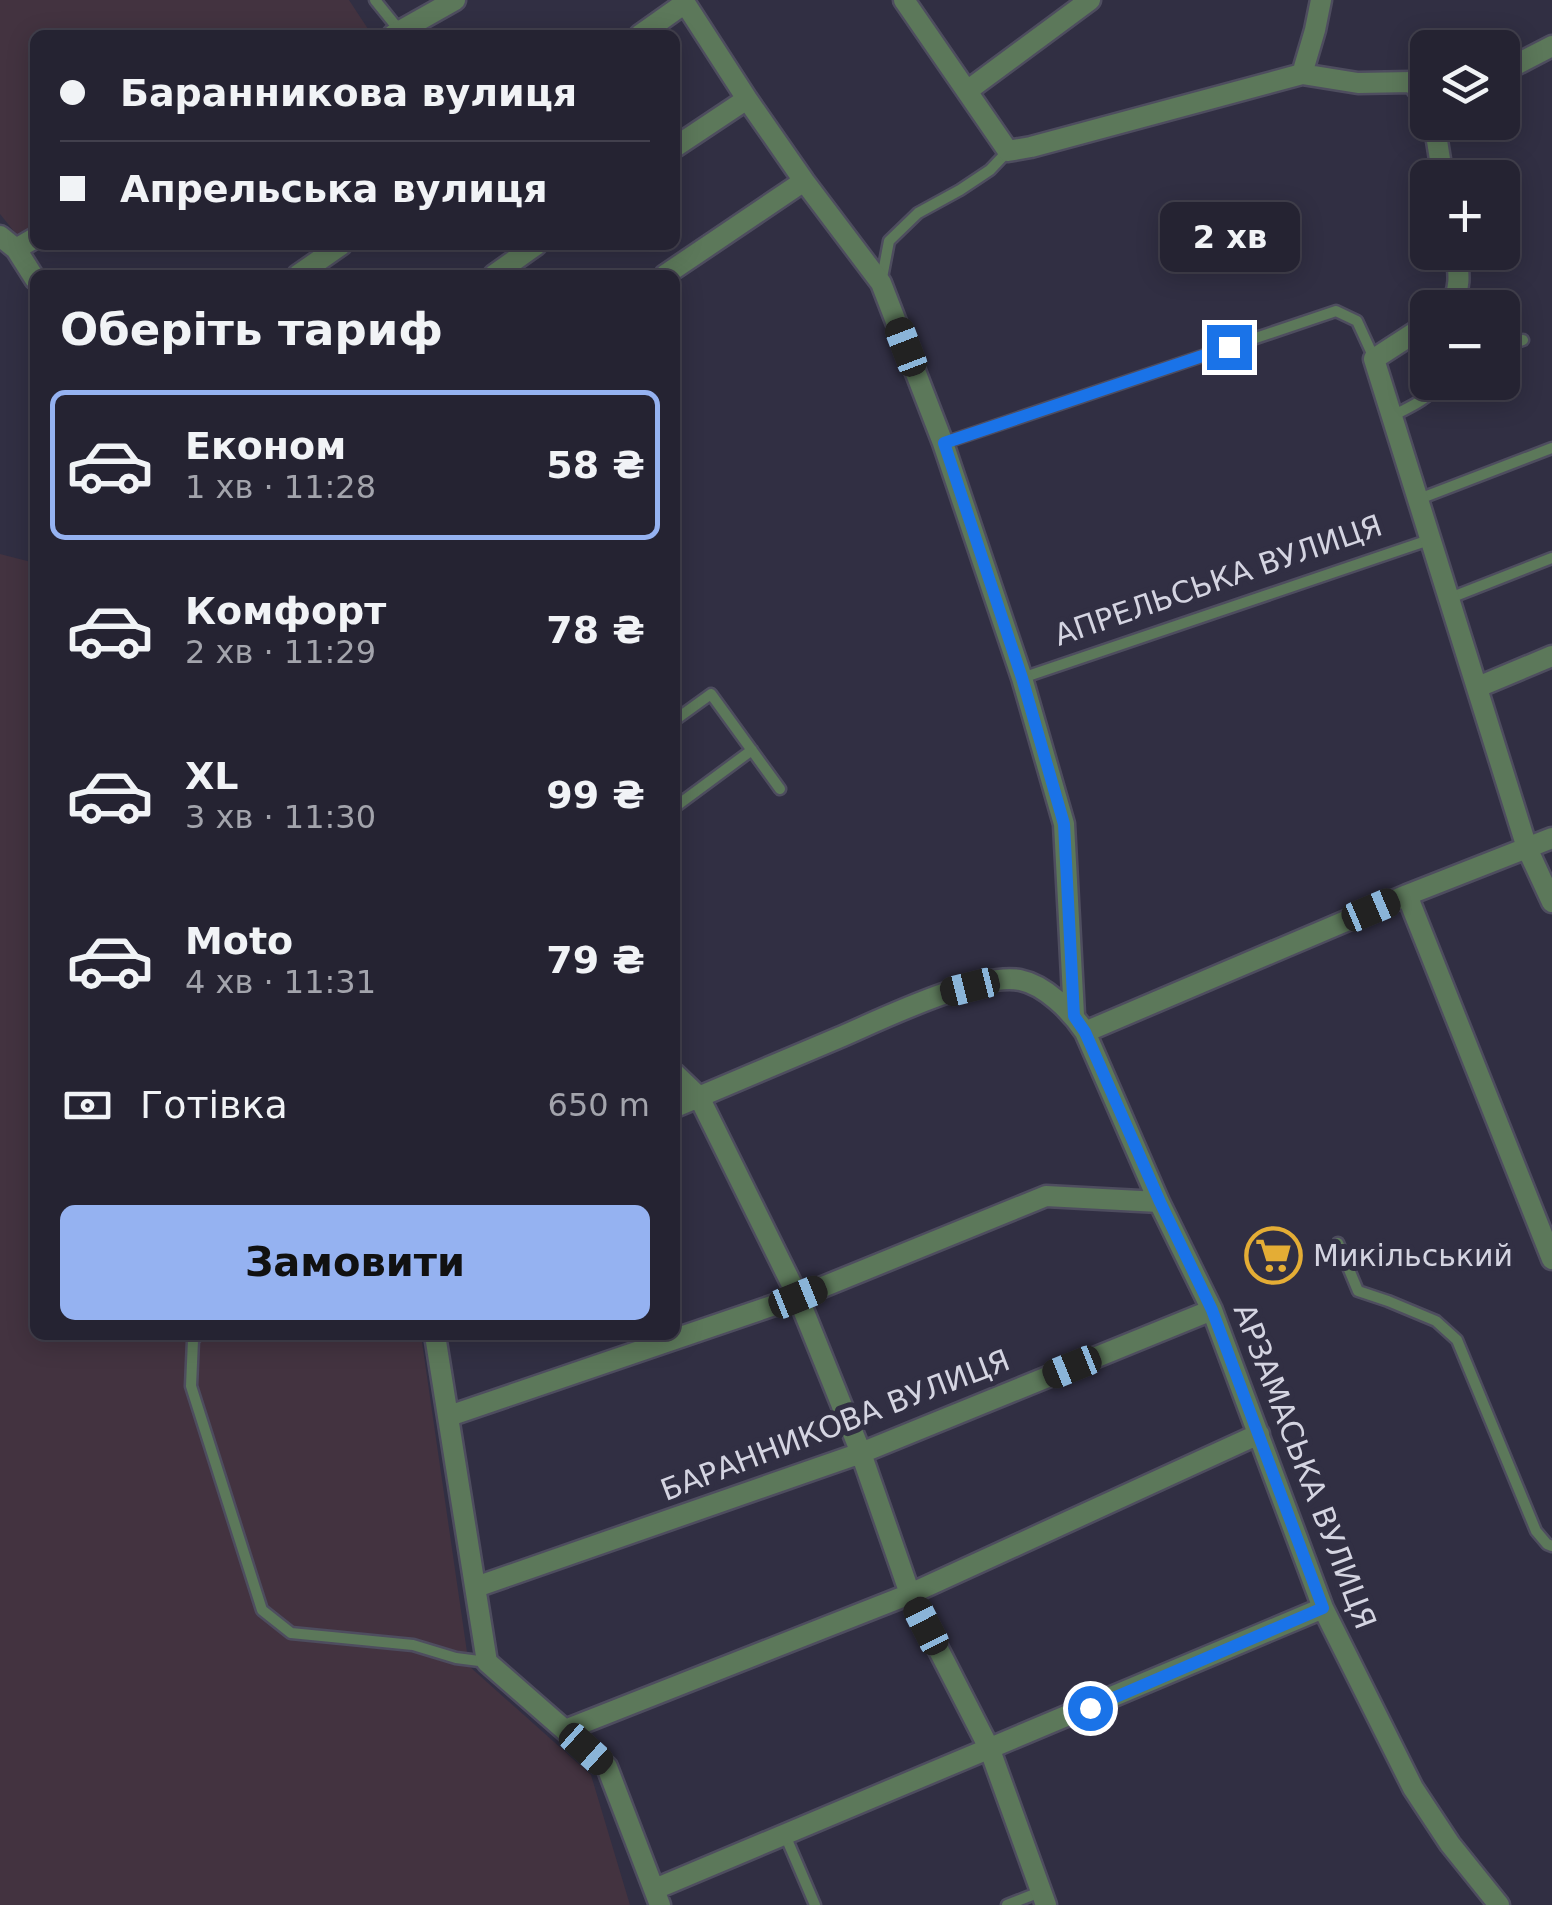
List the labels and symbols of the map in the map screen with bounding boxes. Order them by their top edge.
callout: 2 хв [1159,202,1299,272]
car [881,314,931,380]
route end [1207,325,1252,370]
street label: АПРЕЛЬСЬКА ВУЛИЦЯ [1050,507,1386,653]
car [1338,884,1404,936]
car [937,965,1003,1009]
supermarket icon: Микільський [1244,1225,1304,1285]
place label: Микільський [1313,1238,1513,1273]
car [765,1272,831,1322]
street label: АРЗАМАСЬКА ВУЛИЦЯ [1227,1298,1383,1634]
street label: БАРАННИКОВА ВУЛИЦЯ [656,1342,1014,1508]
car [1039,1342,1105,1392]
car [899,1592,953,1660]
route start [1068,1686,1113,1731]
car [554,1718,618,1780]

